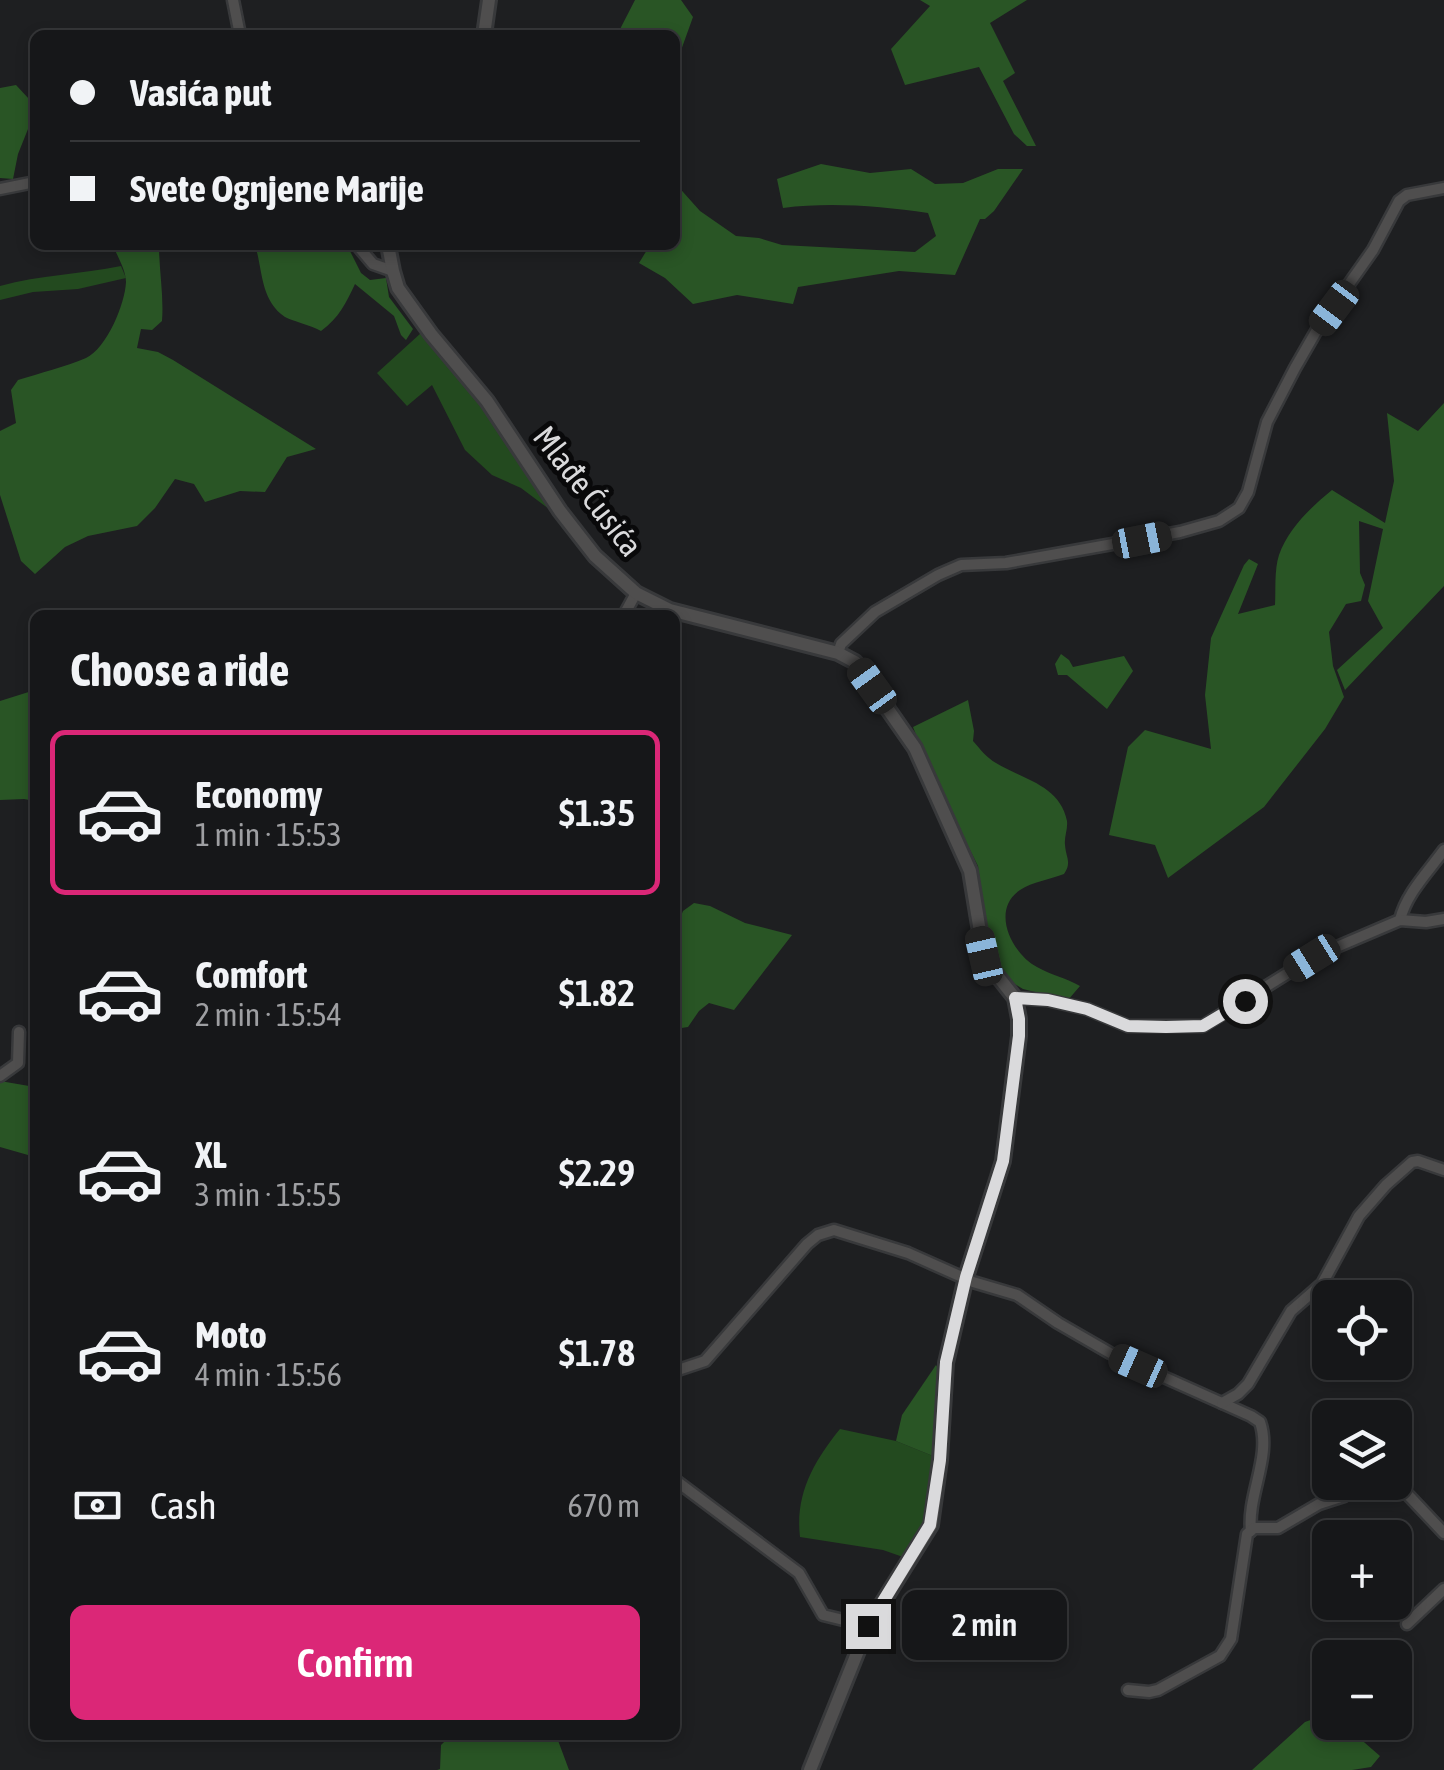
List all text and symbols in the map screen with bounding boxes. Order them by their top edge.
text: Vasića put [130,71,272,114]
text: Svete Ognjene Marije [130,167,424,210]
car [1304,275,1364,341]
street label: Mlađe Ćusića [526,419,650,563]
car [1110,520,1174,560]
text: Choose a ride [70,644,289,696]
car [842,653,902,719]
icon: car [75,768,165,858]
text: Economy [195,773,322,816]
text: $1.35 [559,791,635,834]
text: 1 min · 15:53 [195,816,342,853]
car [963,923,1005,989]
car [1279,929,1345,987]
icon: car [75,948,165,1038]
text: Comfort [195,953,307,996]
text: $1.82 [559,971,635,1014]
route start [1223,979,1268,1024]
text: 2 min · 15:54 [195,996,342,1033]
icon: car [75,1128,165,1218]
text: XL [195,1133,227,1176]
text: $2.29 [559,1151,635,1194]
text: 3 min · 15:55 [195,1176,342,1213]
map controls [1312,1280,1412,1740]
button: locate [1312,1280,1412,1380]
icon: car [75,1308,165,1398]
text: Moto [195,1313,267,1356]
text: $1.78 [559,1331,635,1374]
car [1104,1340,1172,1392]
text: 4 min · 15:56 [195,1356,342,1393]
button: layers [1312,1400,1412,1500]
icon: cash [70,1478,125,1533]
text: Cash [150,1484,217,1527]
text: 670 m [567,1487,640,1524]
button: + [1312,1520,1412,1620]
callout: 2 min [903,1591,1068,1661]
route end [846,1604,891,1649]
button: Confirm [70,1605,640,1720]
text: 2 min [952,1606,1017,1643]
button: − [1312,1640,1412,1740]

